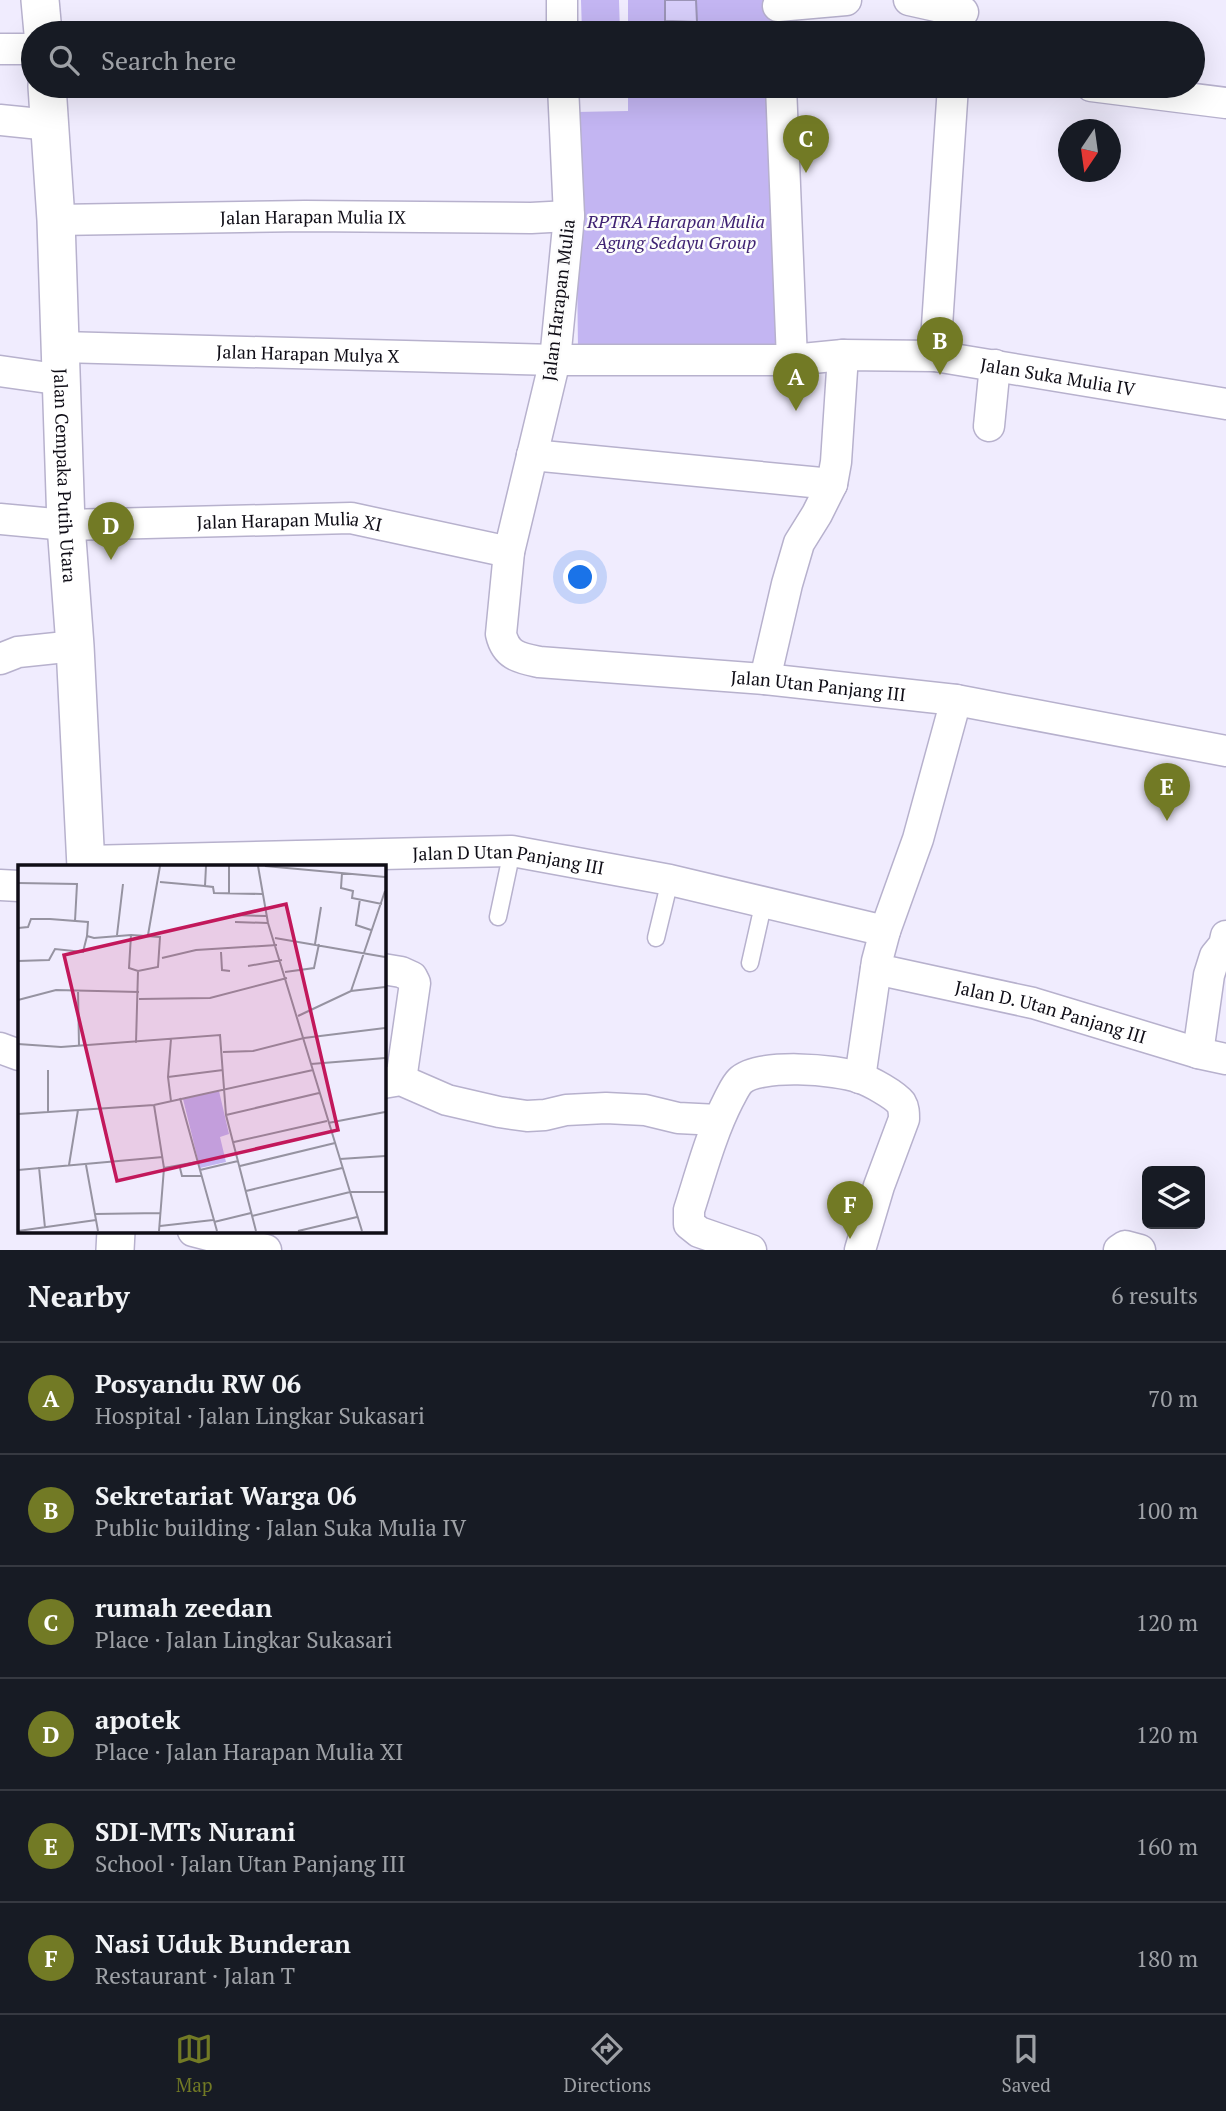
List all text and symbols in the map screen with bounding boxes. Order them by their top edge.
search box [21,21,1205,98]
icon: search [45,41,83,79]
text: Search here [101,43,236,77]
pin: C [783,115,829,173]
north arrow [1058,119,1121,182]
street label: Jalan Harapan Mulia IX [220,204,406,229]
park label: RPTRA Harapan Mulia Agung Sedayu Group [586,209,765,254]
street label: Jalan Harapan Mulia [536,218,580,382]
pin: B [917,317,963,375]
street label: Jalan Harapan Mulya X [216,339,400,368]
street label: Jalan Suka Mulia IV [979,352,1138,401]
pin: A [773,353,819,411]
street label: Jalan Cempaka Putih Utara [49,368,82,584]
pin: D [88,502,134,560]
street label: Jalan Harapan Mulia XI [196,506,385,536]
your location [563,560,597,594]
street label: Jalan Utan Panjang III [730,664,907,706]
pin: E [1144,763,1190,821]
street label: Jalan D Utan Panjang III [412,839,606,880]
inset map [18,865,385,1232]
street label: Jalan D. Utan Panjang III [953,975,1149,1049]
map controls [1142,1166,1205,1229]
button: layers [1142,1166,1205,1229]
pin: F [827,1181,873,1239]
text: Nearby [28,1276,130,1316]
text: 6 results [1111,1280,1198,1311]
text: Posyandu RW 06 [95,1366,301,1400]
text: A [43,1383,59,1414]
text: 70 m [1148,1383,1198,1414]
text: Hospital · Jalan Lingkar Sukasari [95,1400,425,1431]
text: Sekretariat Warga 06 [95,1478,357,1512]
text: B [44,1495,58,1526]
text: 100 m [1136,1495,1198,1526]
text: Public building · Jalan Suka Mulia IV [95,1512,466,1543]
text: rumah zeedan [95,1590,272,1624]
text: C [44,1607,59,1638]
text: 120 m [1136,1607,1198,1638]
text: Place · Jalan Lingkar Sukasari [95,1624,393,1655]
text: apotek [95,1702,180,1736]
text: D [43,1719,59,1750]
text: 120 m [1136,1719,1198,1750]
text: Place · Jalan Harapan Mulia XI [95,1736,403,1767]
text: SDI-MTs Nurani [95,1814,296,1848]
text: E [44,1831,58,1862]
text: 160 m [1136,1831,1198,1862]
text: School · Jalan Utan Panjang III [95,1848,406,1879]
text: Nasi Uduk Bunderan [95,1926,351,1960]
text: F [44,1943,58,1974]
text: 180 m [1136,1943,1198,1974]
text: Restaurant · Jalan T [95,1960,295,1991]
tab: Map [175,2030,213,2097]
tab: Directions [564,2030,651,2097]
tab: Saved [1002,2030,1051,2097]

